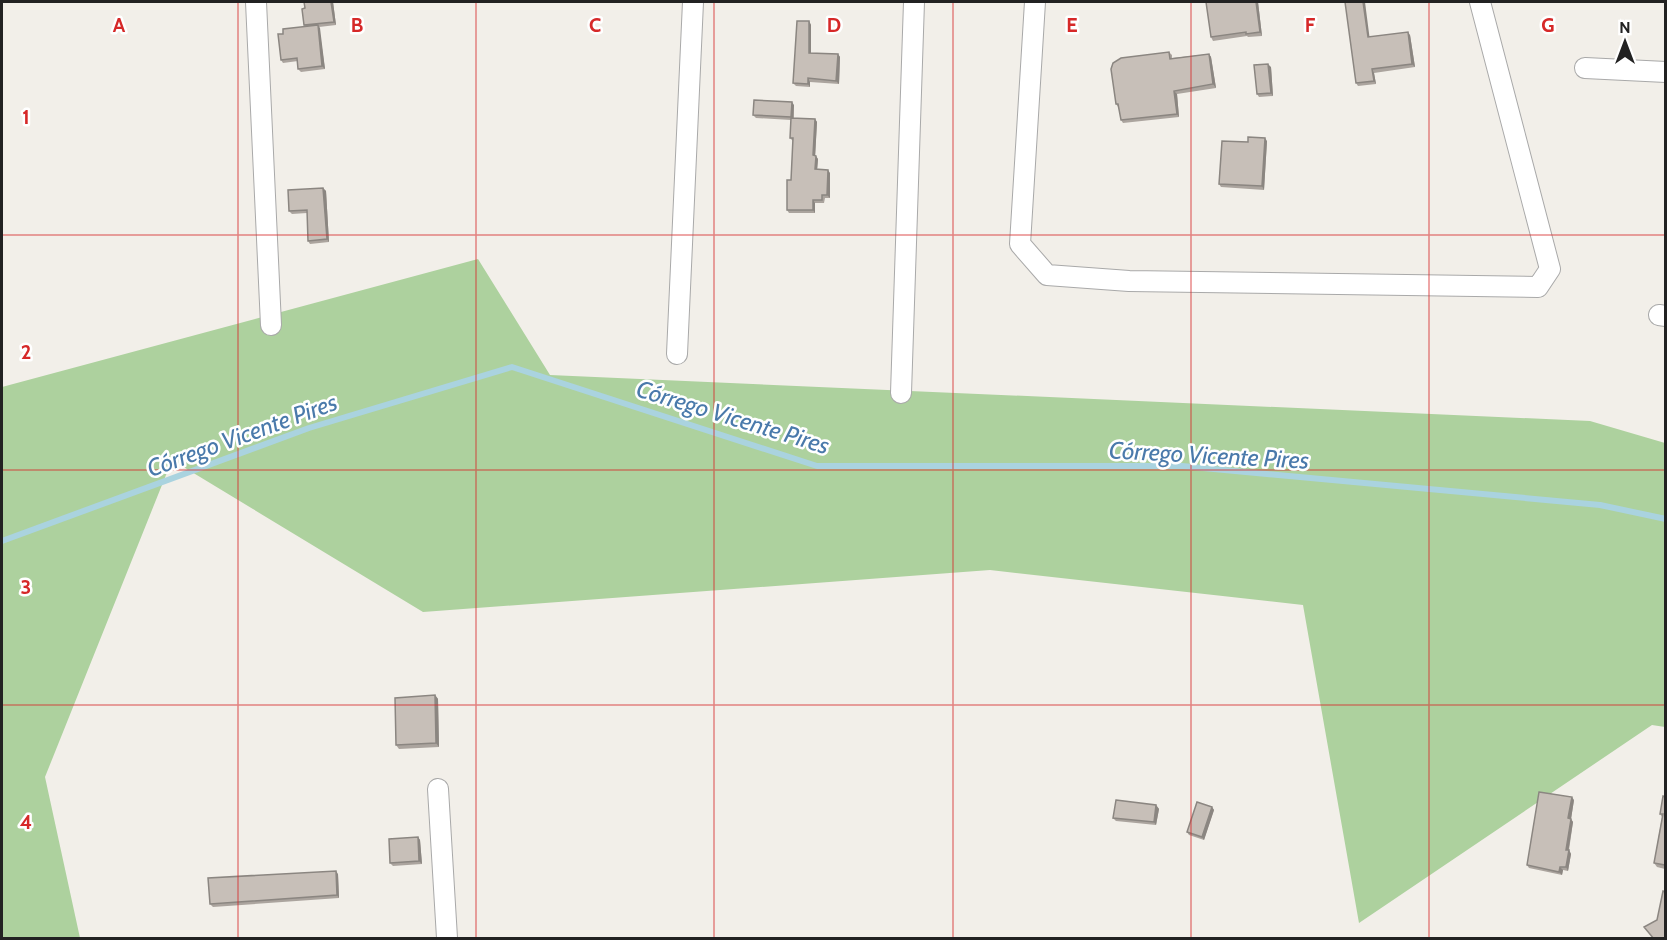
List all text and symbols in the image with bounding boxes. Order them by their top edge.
north arrow [1595,12,1655,72]
text: A [113,13,126,37]
text: B [351,13,363,37]
text: C [589,13,601,37]
text: D [827,13,841,37]
text: E [1066,13,1078,37]
text: F [1305,13,1316,37]
text: G [1541,13,1555,37]
text: N [1619,18,1631,37]
text: 1 [22,105,30,129]
text: 2 [21,340,31,364]
water label: Córrego Vicente Pires [633,374,833,460]
water label: Córrego Vicente Pires [143,387,341,483]
water label: Córrego Vicente Pires [1108,435,1310,475]
text: 3 [21,575,31,599]
text: 4 [20,810,32,834]

